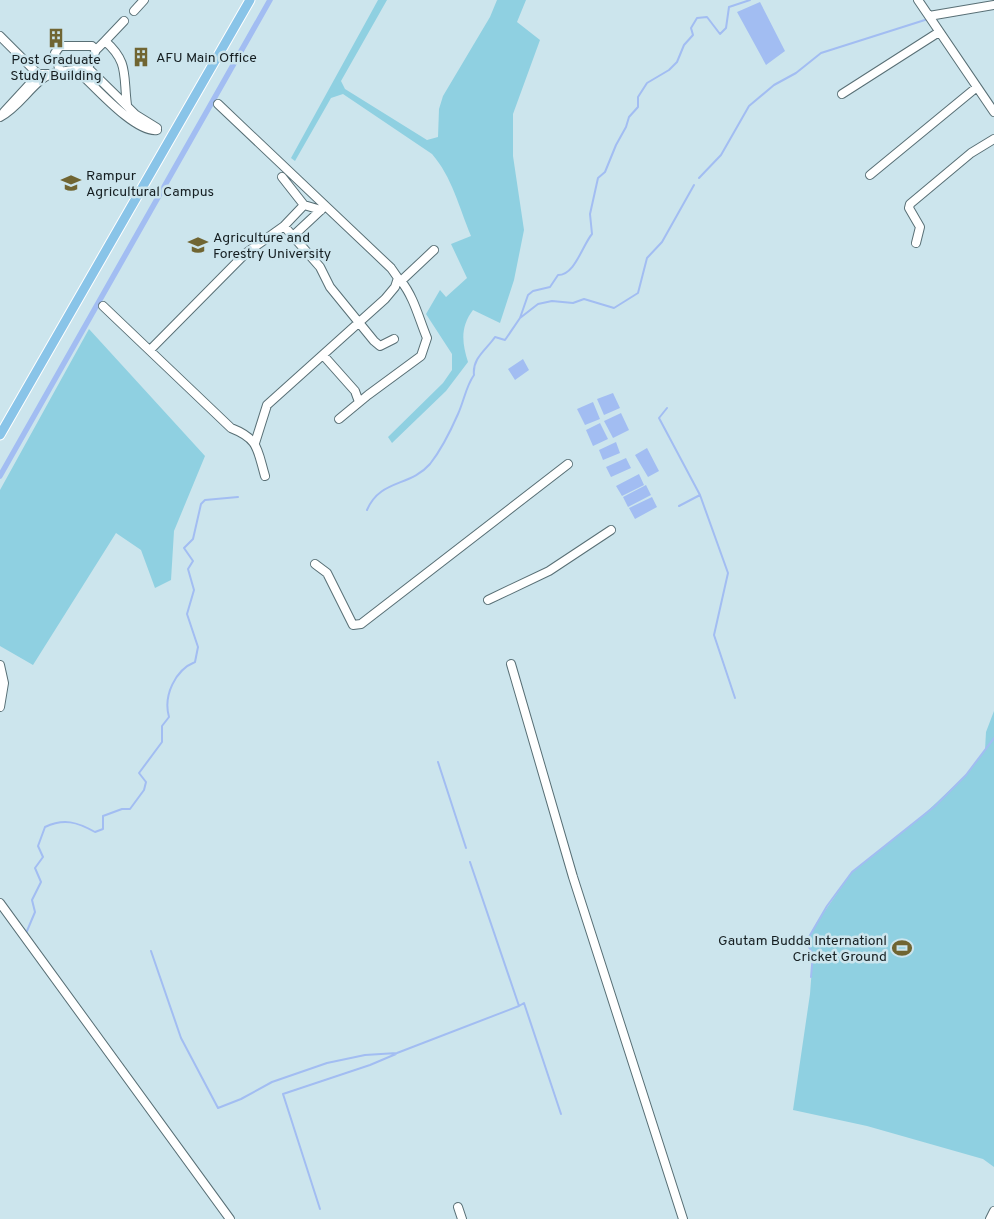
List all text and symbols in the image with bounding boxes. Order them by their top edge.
building icon: Post Graduate Study Building [45,27,67,49]
building icon: AFU Main Office [130,46,152,68]
place label: AFU Main Office [156,50,257,67]
place label: Post Graduate Study Building [10,52,102,85]
place label: Rampur Agricultural Campus [86,168,214,201]
school or university icon: Rampur Agricultural Campus [60,172,82,194]
place label: Agriculture and Forestry University [213,230,331,263]
school or university icon: Agriculture and Forestry University [187,234,209,256]
place label: Gautam Budda Internationl Cricket Ground [718,933,887,966]
sports icon: Gautam Budda Internationl Cricket Ground [891,937,913,959]

